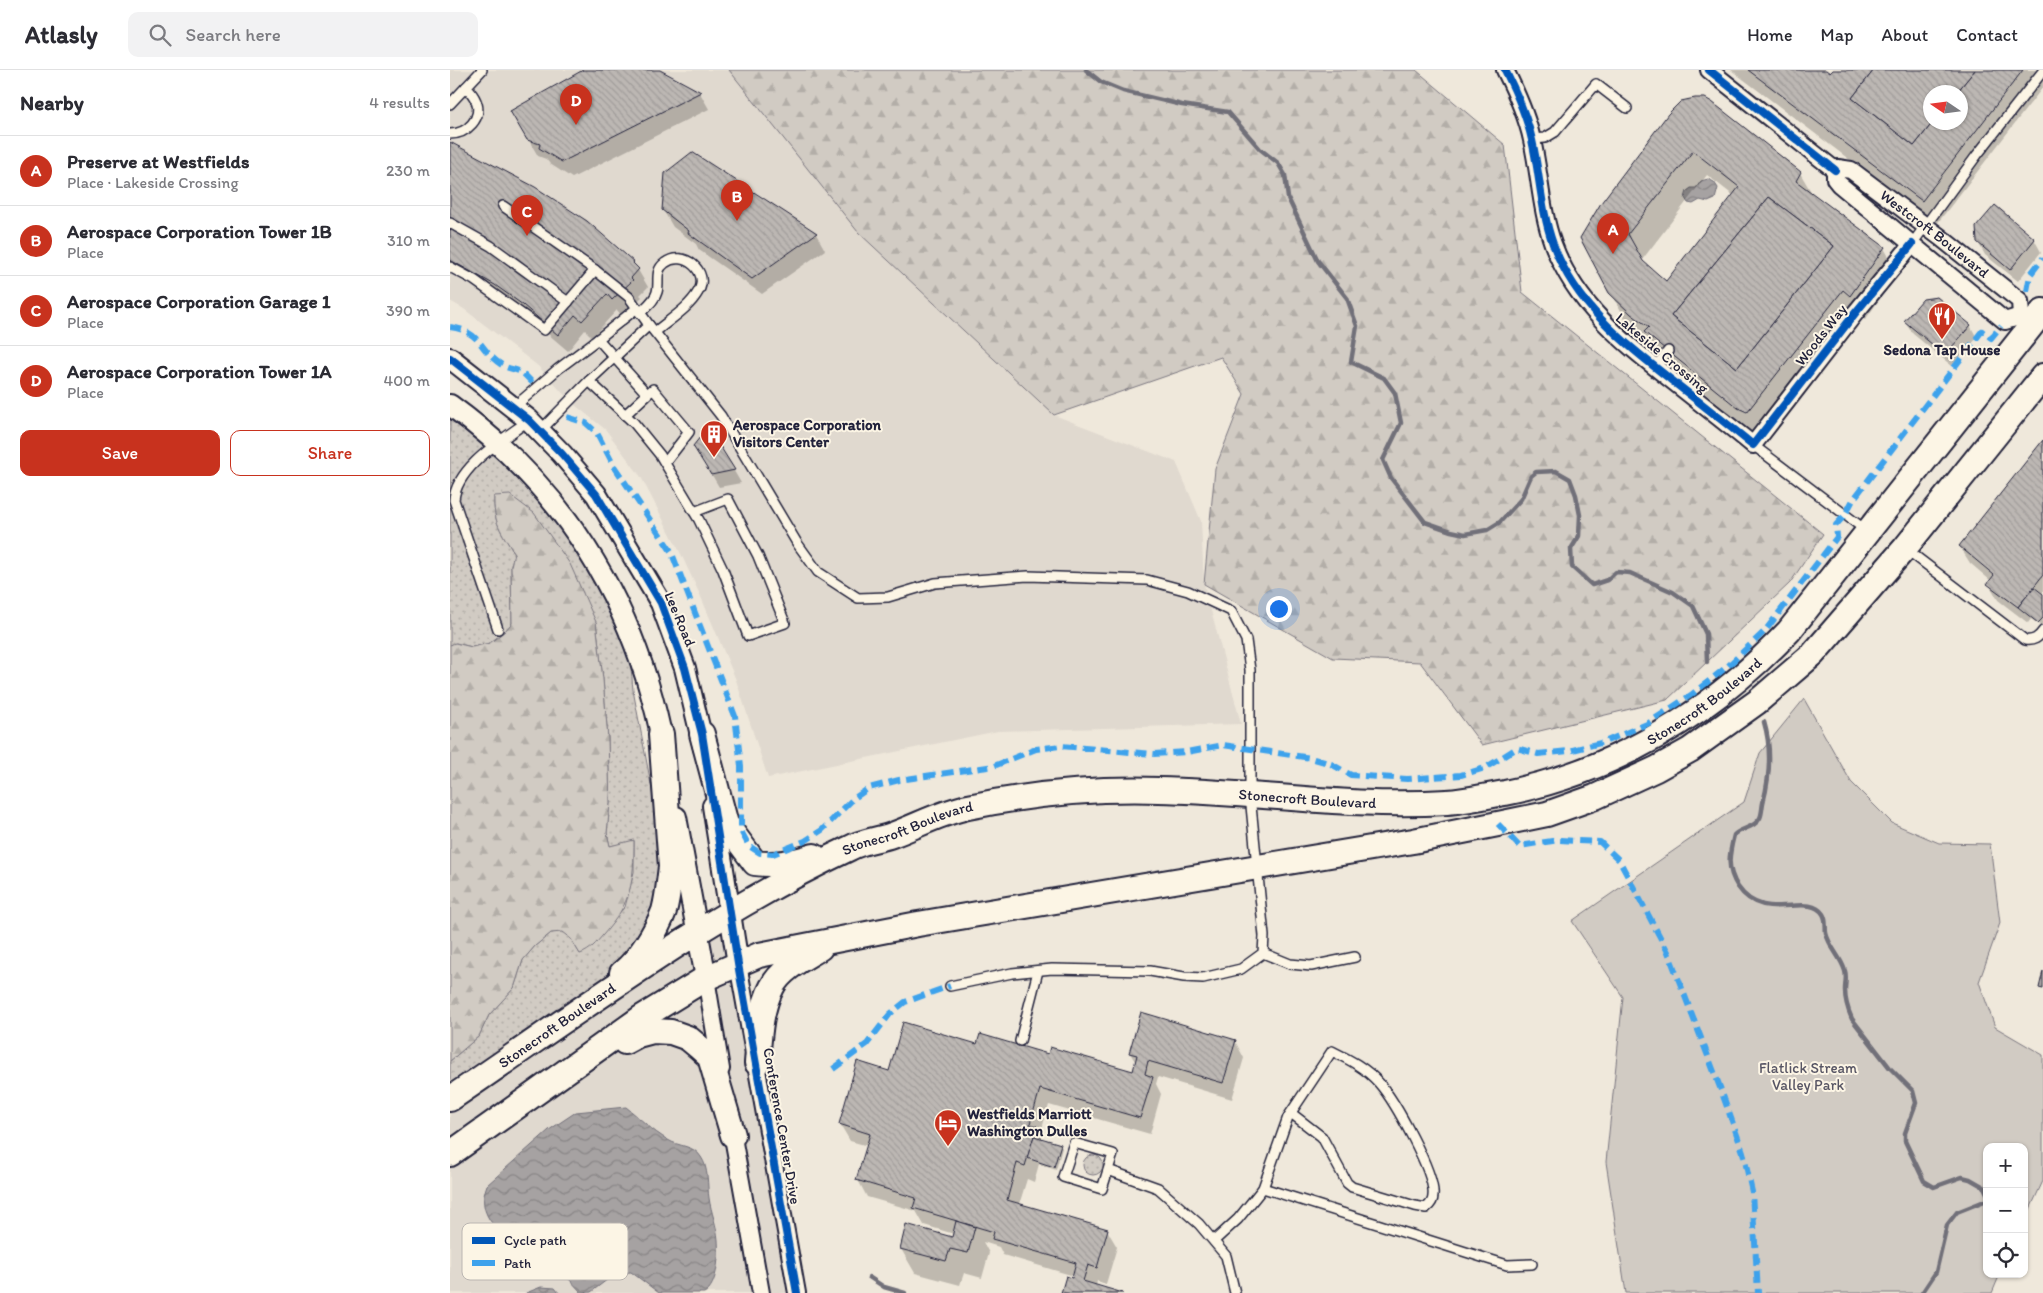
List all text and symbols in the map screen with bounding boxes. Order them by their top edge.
search box [128,12,478,57]
text: Atlasly [25,20,98,49]
icon: search [146,21,174,49]
text: Search here [186,23,281,46]
text: Home [1747,24,1793,46]
text: Map [1821,24,1854,46]
text: About [1882,24,1928,46]
text: Contact [1956,24,2018,46]
pin: D [560,84,592,125]
north arrow [1923,85,1968,130]
text: Nearby [20,90,84,115]
text: 4 results [369,93,430,112]
text: Preserve at Westfields [67,150,249,173]
text: A [31,161,41,180]
text: 230 m [386,161,430,180]
text: Place · Lakeside Crossing [67,173,239,192]
pin: B [721,180,753,221]
street label: Westcroft Boulevard [1877,186,1993,282]
pin: C [511,195,543,236]
pin: A [1597,213,1629,254]
text: Aerospace Corporation Tower 1B [67,220,332,243]
text: B [31,231,41,250]
text: 310 m [387,231,430,250]
text: Place [67,243,104,262]
text: Aerospace Corporation Garage 1 [67,290,331,313]
street label: Woods Way [1791,300,1851,370]
text: C [31,301,41,320]
text: 390 m [386,301,430,320]
restaurant icon: Sedona Tap House [1927,301,1957,340]
street label: Lakeside Crossing [1612,309,1712,397]
text: Place [67,313,104,332]
place label: Sedona Tap House [1884,341,2000,360]
text: Aerospace Corporation Tower 1A [67,360,332,383]
text: D [31,371,41,390]
text: 400 m [384,371,430,390]
text: Place [67,383,104,402]
place label: Aerospace Corporation Visitors Center [732,416,882,451]
building icon: Aerospace Corporation Visitors Center [699,419,729,458]
button: Save [20,430,220,476]
button: Share [230,430,430,476]
street label: Lee Road [660,589,700,650]
your location [1266,596,1292,622]
street label: Stonecroft Boulevard [1644,653,1766,749]
street label: Stonecroft Boulevard [1238,785,1378,812]
street label: Stonecroft Boulevard [839,797,976,859]
street label: Stonecroft Boulevard [495,978,620,1072]
street label: Conference Center Drive [759,1046,805,1206]
park label: Flatlick Stream Valley Park [1759,1059,1857,1094]
place label: Westfields Marriott Washington Dulles [967,1105,1092,1141]
hotel icon: Westfields Marriott Washington Dulles [933,1108,963,1147]
map controls [1983,1143,2028,1278]
button: + [1983,1143,2028,1188]
button: − [1983,1188,2028,1233]
legend [462,1223,628,1280]
text: Cycle path [504,1232,567,1249]
button: locate [1983,1233,2028,1278]
text: Path [504,1255,531,1272]

